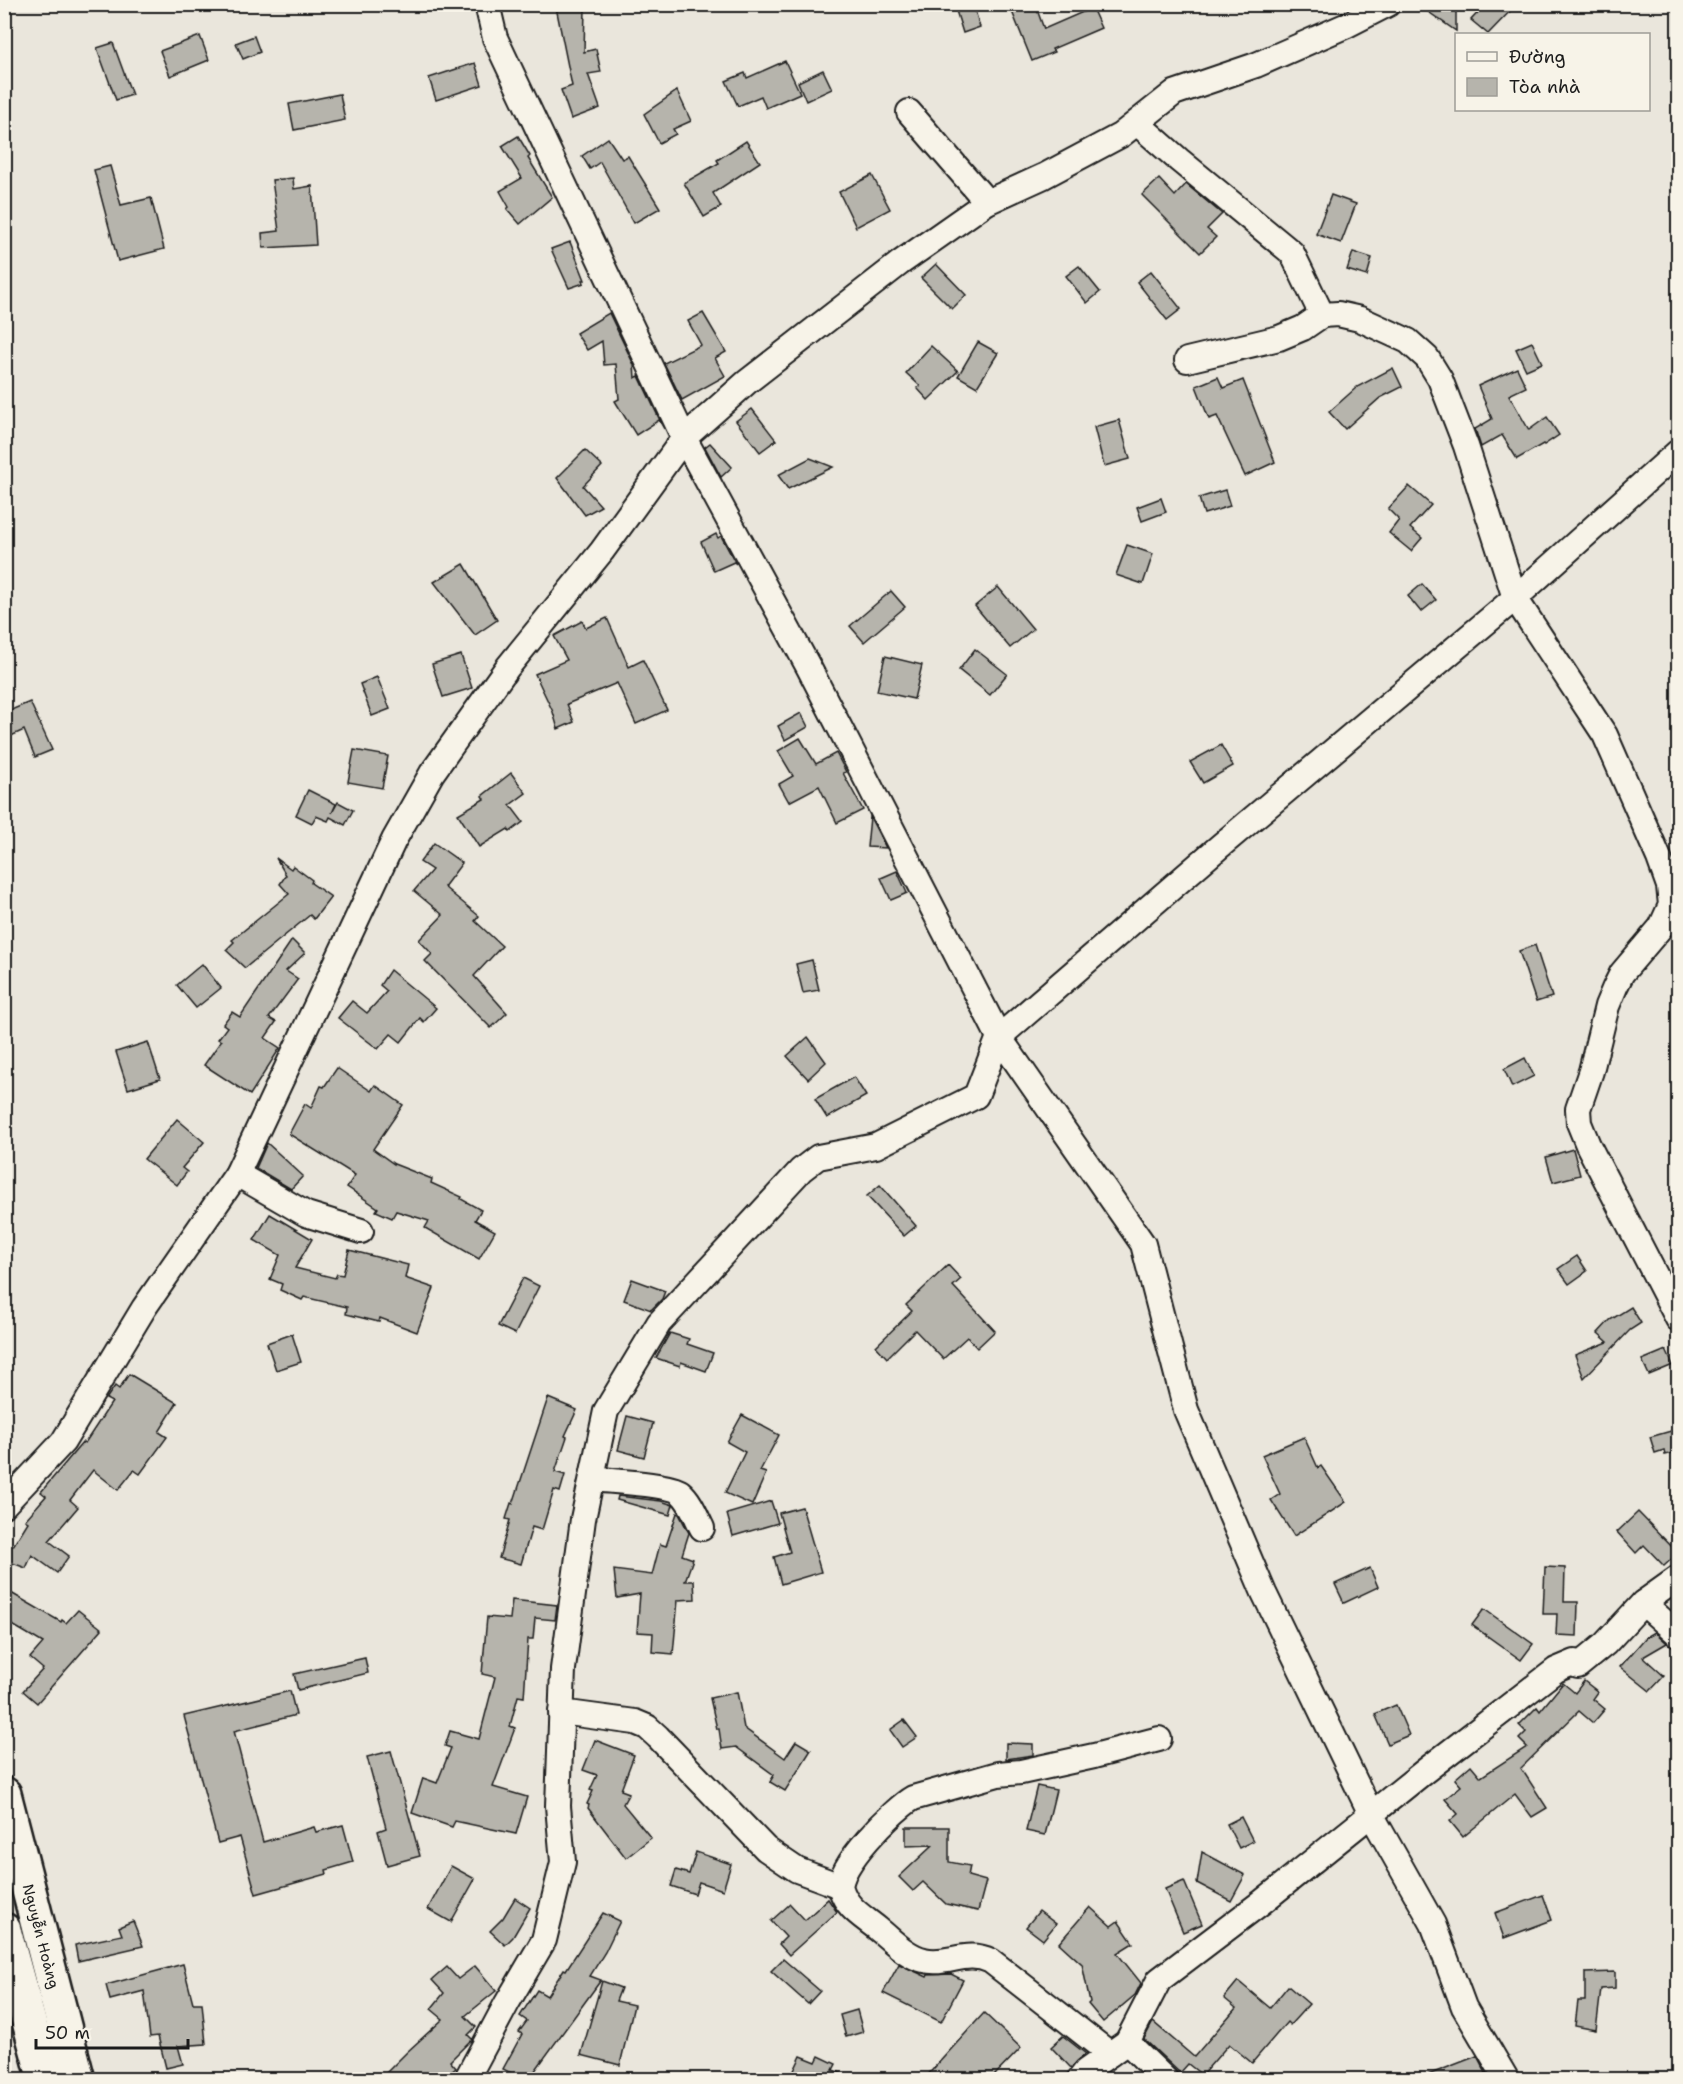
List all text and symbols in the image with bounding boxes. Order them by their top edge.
legend [1455,33,1650,111]
text: Đường [1509,45,1566,69]
text: Tòa nhà [1509,75,1580,99]
street label: Nguyễn Hoàng [18,1882,64,1991]
scale bar [36,2012,188,2050]
text: 50 m [45,2021,90,2045]

